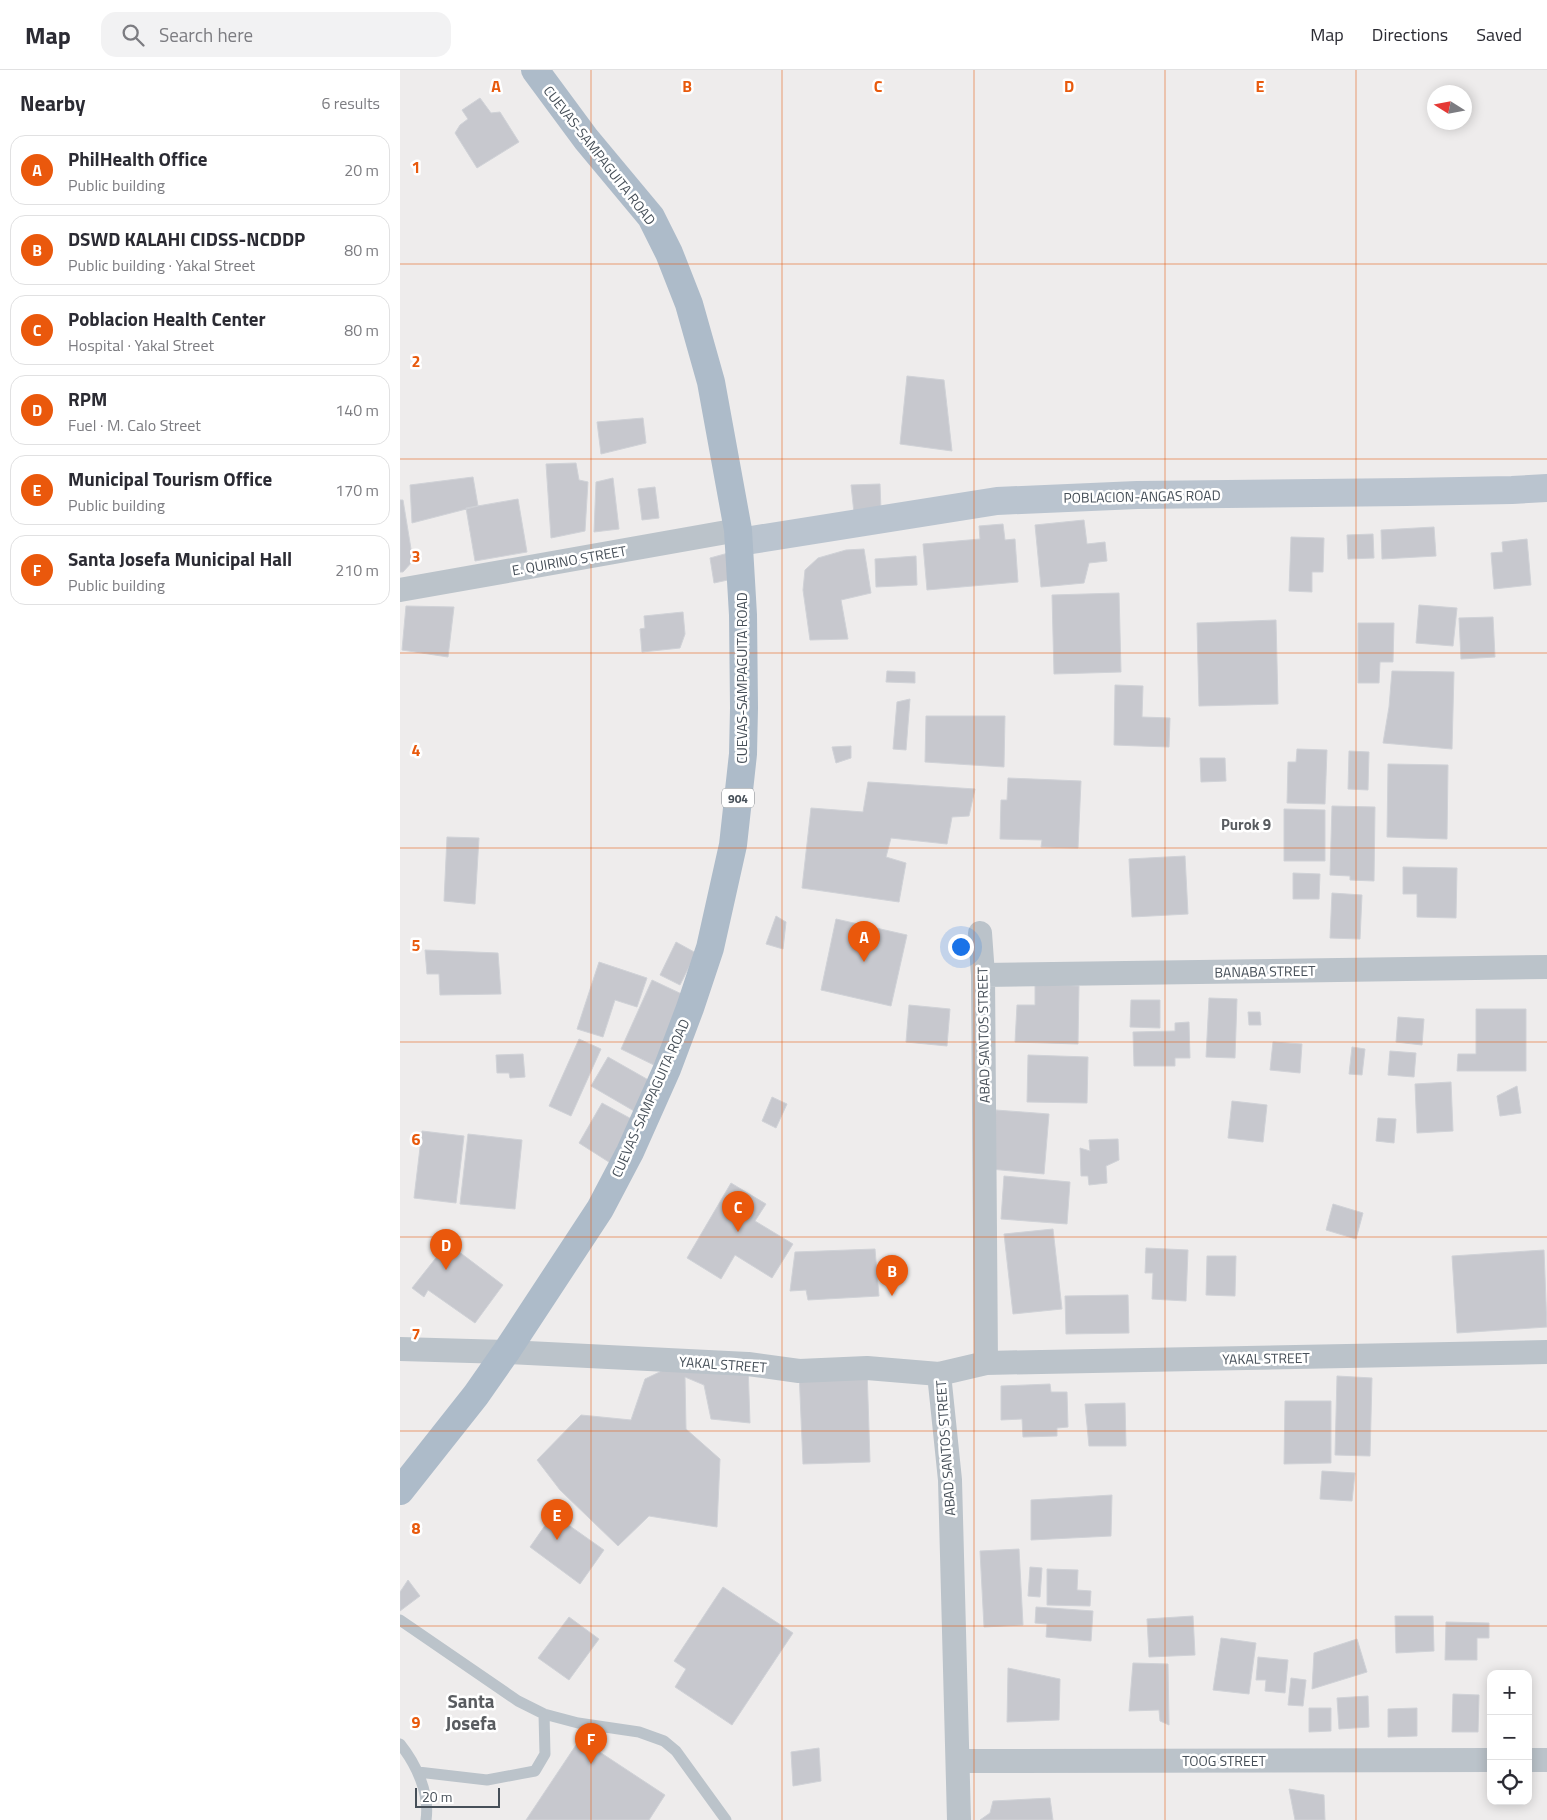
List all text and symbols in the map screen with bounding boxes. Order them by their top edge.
search box [101,12,451,57]
text: Map [25,17,71,53]
text: Search here [159,20,253,49]
icon: search [119,21,147,49]
text: Map [1310,21,1344,48]
text: Directions [1372,21,1448,48]
text: Saved [1476,21,1522,48]
text: A [491,74,501,98]
text: B [682,74,692,98]
text: C [874,74,883,98]
text: D [1064,74,1074,98]
text: E [1256,74,1265,98]
street label: CUEVAS-SAMPAGUITA ROAD [539,81,661,229]
north arrow [1427,85,1472,130]
text: Nearby [20,87,85,119]
text: 6 results [321,91,380,115]
text: PhilHealth Office [68,144,208,173]
text: 1 [412,155,420,179]
text: A [32,158,42,182]
text: 20 m [344,158,379,182]
text: Public building [68,173,165,197]
text: DSWD KALAHI CIDSS-NCDDP [68,224,305,253]
text: B [32,238,42,262]
text: 80 m [344,238,379,262]
text: Public building · Yakal Street [68,253,255,277]
text: Poblacion Health Center [68,304,266,333]
text: C [33,318,41,342]
text: 80 m [344,318,379,342]
text: Hospital · Yakal Street [68,333,214,357]
text: 2 [412,349,420,373]
text: RPM [68,384,107,413]
text: D [32,398,42,422]
text: 140 m [335,398,379,422]
text: Fuel · M. Calo Street [68,413,201,437]
text: Municipal Tourism Office [68,464,272,493]
text: E [33,478,41,502]
text: 170 m [335,478,379,502]
street label: POBLACION-ANGAS ROAD [1063,484,1221,508]
text: Public building [68,493,165,517]
street label: E. QUIRINO STREET [510,539,628,580]
text: Santa Josefa Municipal Hall [68,544,292,573]
text: 3 [412,544,420,568]
text: F [33,558,41,582]
text: 210 m [335,558,379,582]
text: Public building [68,573,165,597]
street label: CUEVAS-SAMPAGUITA ROAD [731,592,752,764]
text: 4 [412,738,421,762]
road number: 904 [722,788,754,808]
district label: Purok 9 [1221,813,1271,836]
pin: A [848,921,880,962]
text: 5 [412,933,421,957]
your location [948,934,974,960]
street label: BANABA STREET [1214,960,1316,982]
street label: ABAD SANTOS STREET [971,966,995,1103]
street label: CUEVAS-SAMPAGUITA ROAD [606,1015,694,1181]
text: 6 [412,1127,421,1151]
pin: C [722,1191,754,1232]
pin: D [430,1229,462,1270]
pin: B [876,1255,908,1296]
text: 7 [412,1322,420,1346]
street label: YAKAL STREET [1222,1347,1311,1369]
street label: YAKAL STREET [679,1350,768,1378]
street label: ABAD SANTOS STREET [930,1379,960,1517]
pin: E [541,1499,573,1540]
text: 8 [412,1516,421,1540]
map controls [1487,1670,1532,1805]
button: + [1487,1670,1532,1715]
district label: Santa Josefa [446,1686,497,1737]
text: 9 [412,1710,421,1734]
button: − [1487,1715,1532,1760]
pin: F [575,1723,607,1764]
street label: TOOG STREET [1182,1750,1266,1771]
button: locate [1487,1760,1532,1805]
scale bar [415,1785,500,1808]
text: 20 m [422,1786,452,1807]

